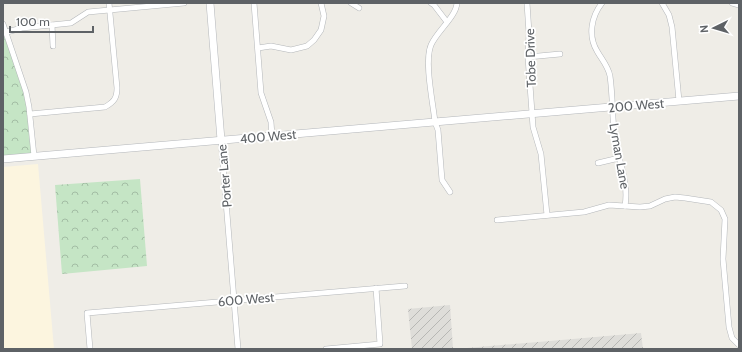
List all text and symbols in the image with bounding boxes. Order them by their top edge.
scale bar [10,8,93,34]
north arrow [694,8,734,48]
text: 100 m [16,14,50,29]
text: N [697,24,711,33]
street label: Tobe Drive [521,28,539,88]
street label: 200 West [607,95,665,115]
street label: Lyman Lane [606,122,634,191]
street label: 400 West [239,126,298,146]
street label: Porter Lane [213,143,235,208]
street label: 600 West [217,289,276,309]

